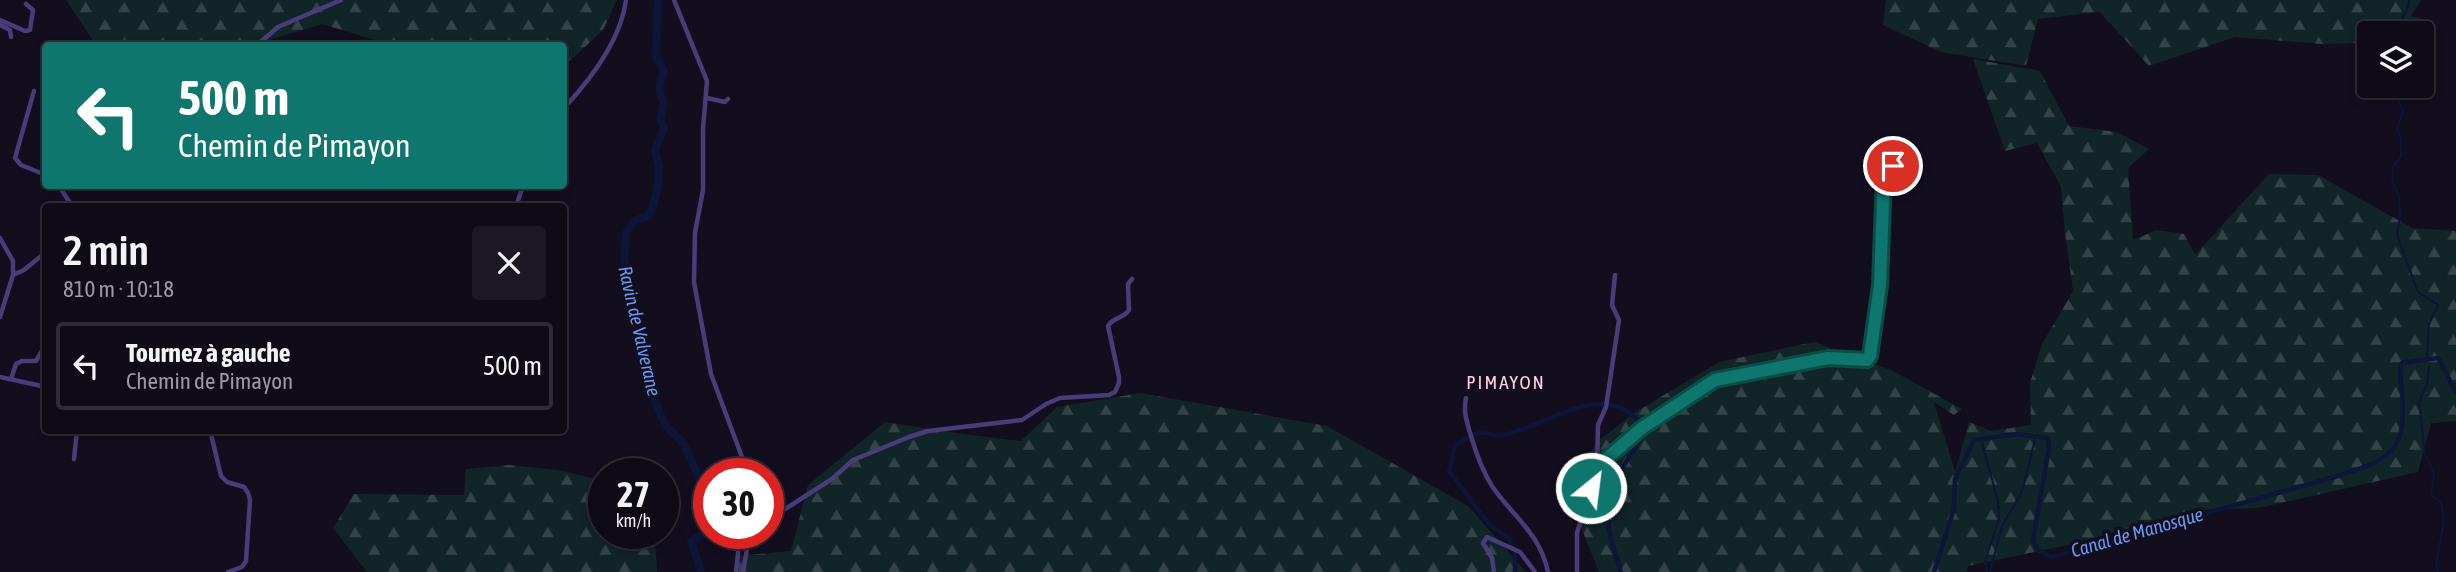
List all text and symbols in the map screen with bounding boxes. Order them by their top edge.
map controls [2357,21,2434,98]
button: layers [2357,21,2434,98]
text: 500 m [178,69,289,125]
icon: left [63,70,154,161]
text: Chemin de Pimayon [178,127,411,164]
pin [1863,136,1923,196]
icon: arrive [1874,147,1912,185]
text: 2 min [63,226,149,274]
button: close [472,226,546,300]
water label: Ravin de Valverane [614,264,666,398]
text: 810 m · 10:18 [63,276,174,302]
text: Tournez à gauche [126,338,291,368]
icon: left [67,347,105,385]
text: 500 m [483,351,542,381]
text: Chemin de Pimayon [126,368,293,394]
district label: PIMAYON [1466,371,1546,393]
position arrow [1554,451,1628,525]
speed limit sign: 30 [693,458,784,549]
text: 27 [617,474,650,514]
water label: Canal de Manosque [2068,503,2206,561]
text: km/h [616,510,651,531]

